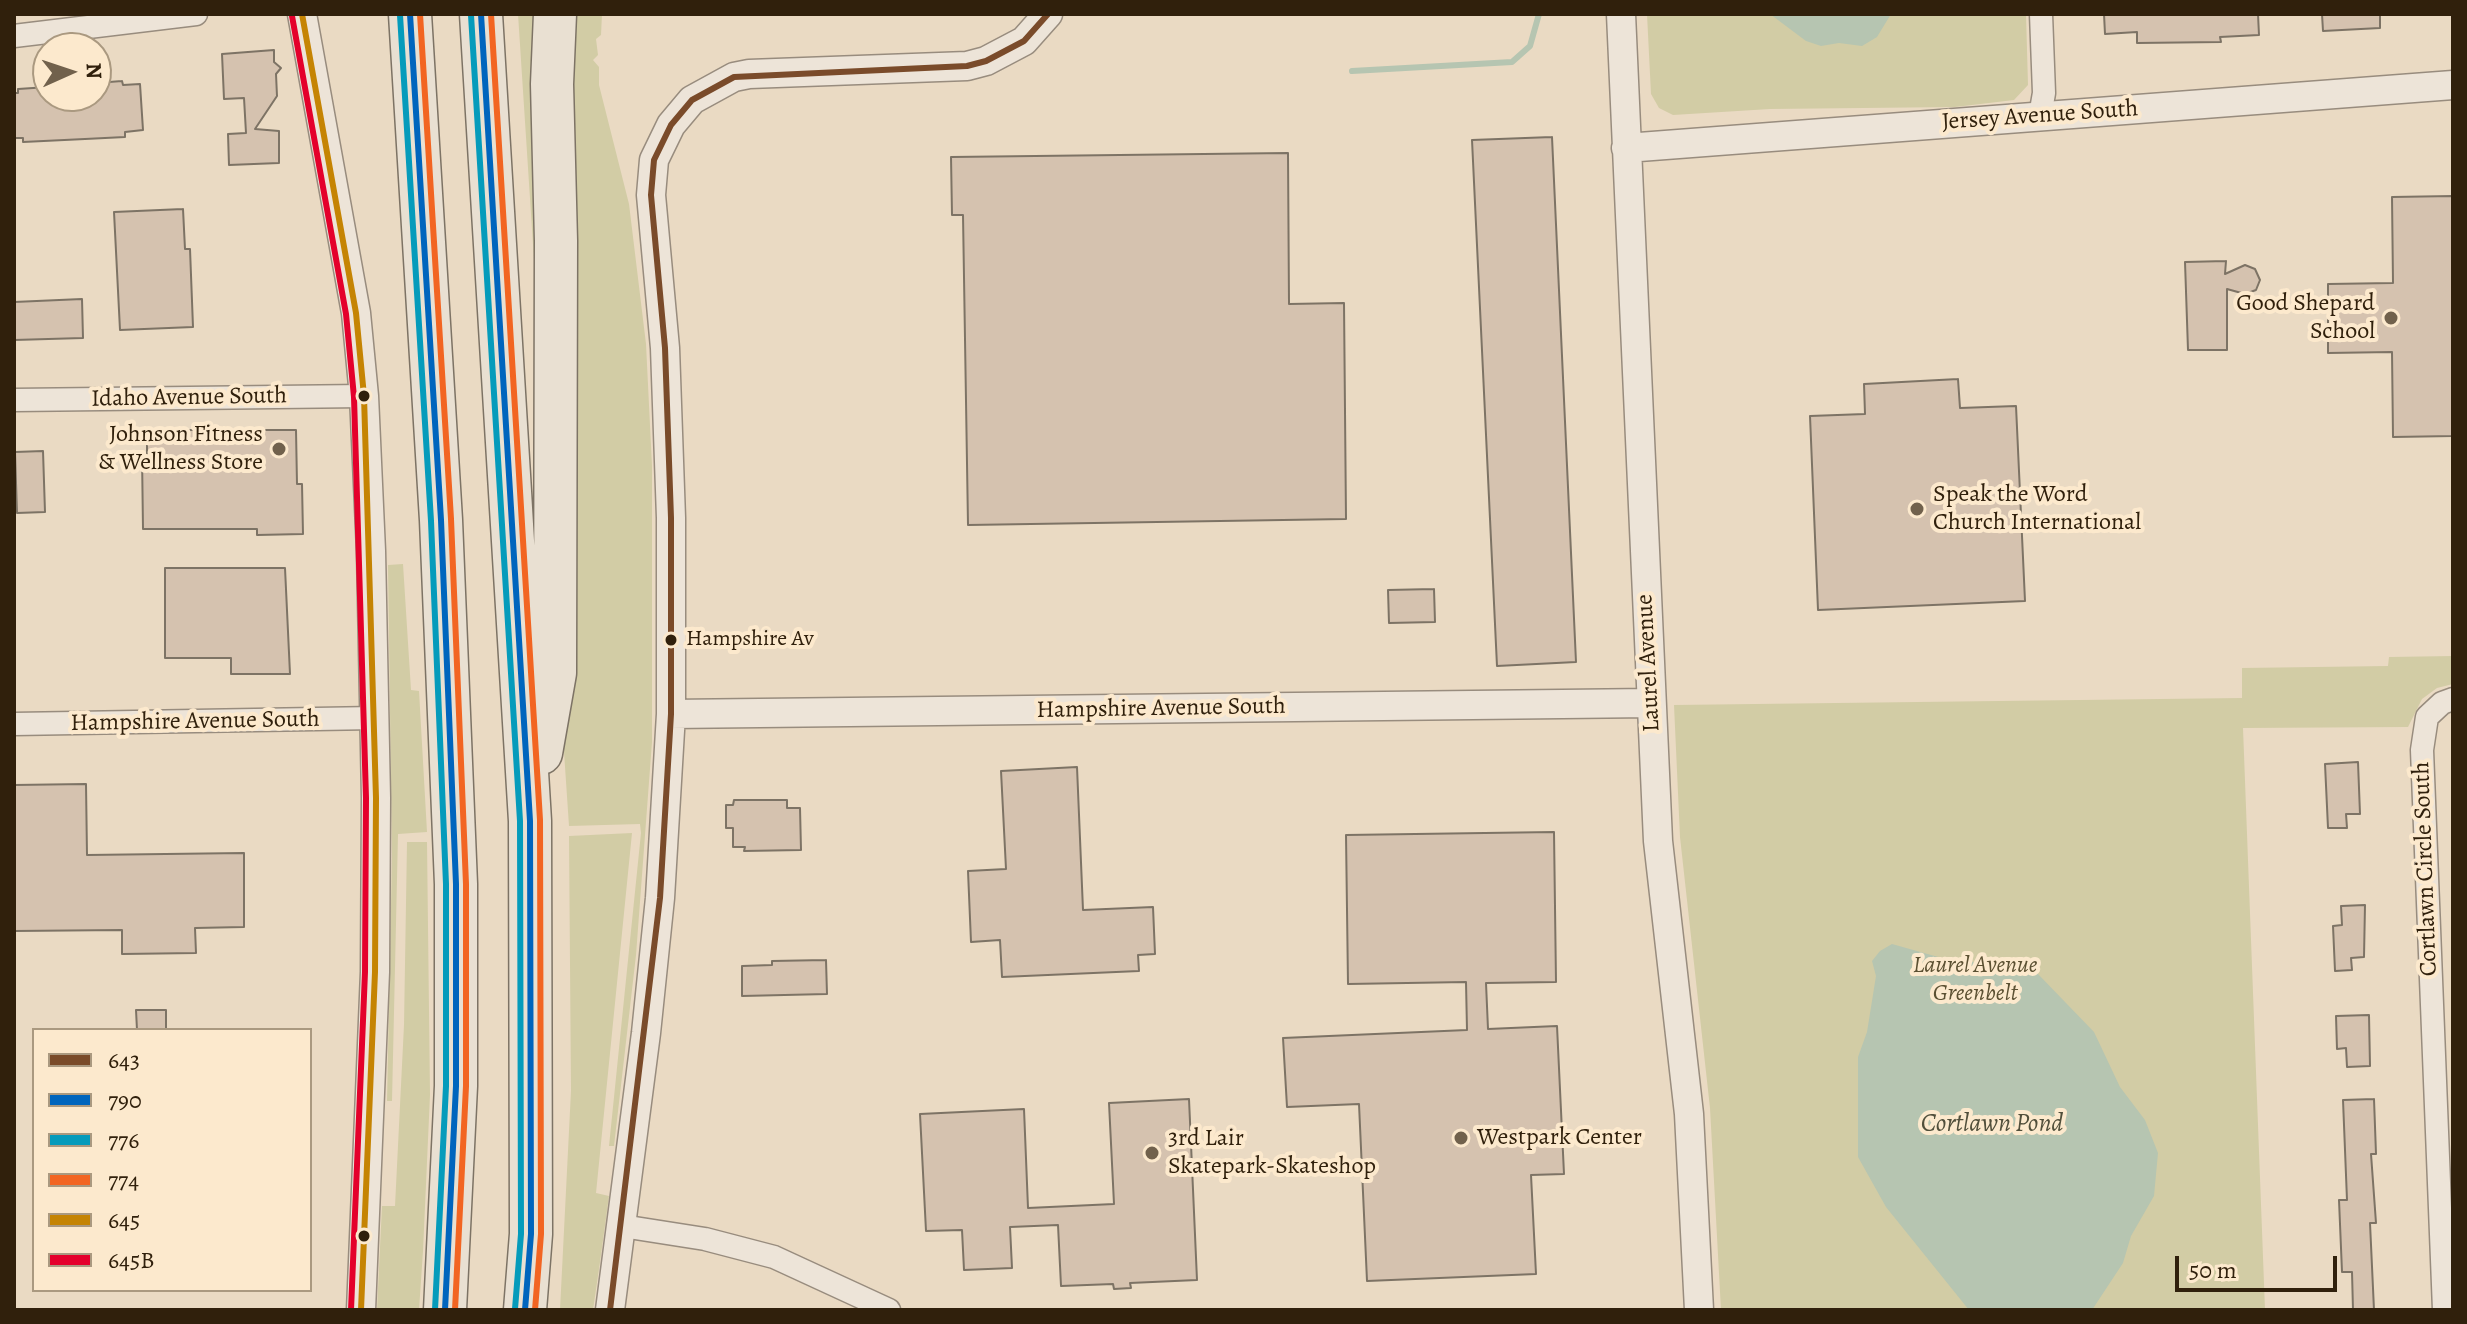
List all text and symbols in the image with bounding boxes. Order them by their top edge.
north arrow [32,32,112,112]
text: N [79,62,109,80]
street label: Jersey Avenue South [1941,95,2139,137]
place label: Good Shepard School [2236,290,2375,346]
marker: Good Shepard School [2382,309,2400,327]
street label: Idaho Avenue South [91,382,287,414]
unlabelled marker [356,388,372,404]
place label: Johnson Fitness & Wellness Store [98,421,263,477]
marker: Johnson Fitness & Wellness Store [270,440,288,458]
place label: Speak the Word Church International [1933,481,2141,537]
marker: Speak the Word Church International [1908,500,1926,518]
street label: Laurel Avenue [1631,593,1667,733]
place label: Hampshire Av [686,627,814,653]
marker: Hampshire Av [663,632,679,648]
street label: Hampshire Avenue South [1036,692,1286,726]
street label: Hampshire Avenue South [70,705,320,739]
street label: Cortlawn Circle South [2408,761,2444,977]
park label: Laurel Avenue Greenbelt [1913,952,2037,1008]
legend [32,1028,312,1292]
text: 643 [108,1044,140,1076]
text: 790 [108,1084,142,1116]
water label: Cortlawn Pond [1921,1109,2063,1141]
text: 776 [108,1124,139,1156]
place label: Westpark Center [1477,1124,1642,1152]
place label: 3rd Lair Skatepark-Skateshop [1168,1125,1376,1181]
marker: Westpark Center [1452,1129,1470,1147]
marker: 3rd Lair Skatepark-Skateshop [1143,1144,1161,1162]
text: 774 [108,1164,139,1196]
text: 645 [108,1204,140,1236]
unlabelled marker [356,1228,372,1244]
scale bar [2179,1240,2341,1290]
text: 645B [108,1244,155,1276]
text: 50 m [2189,1254,2237,1286]

